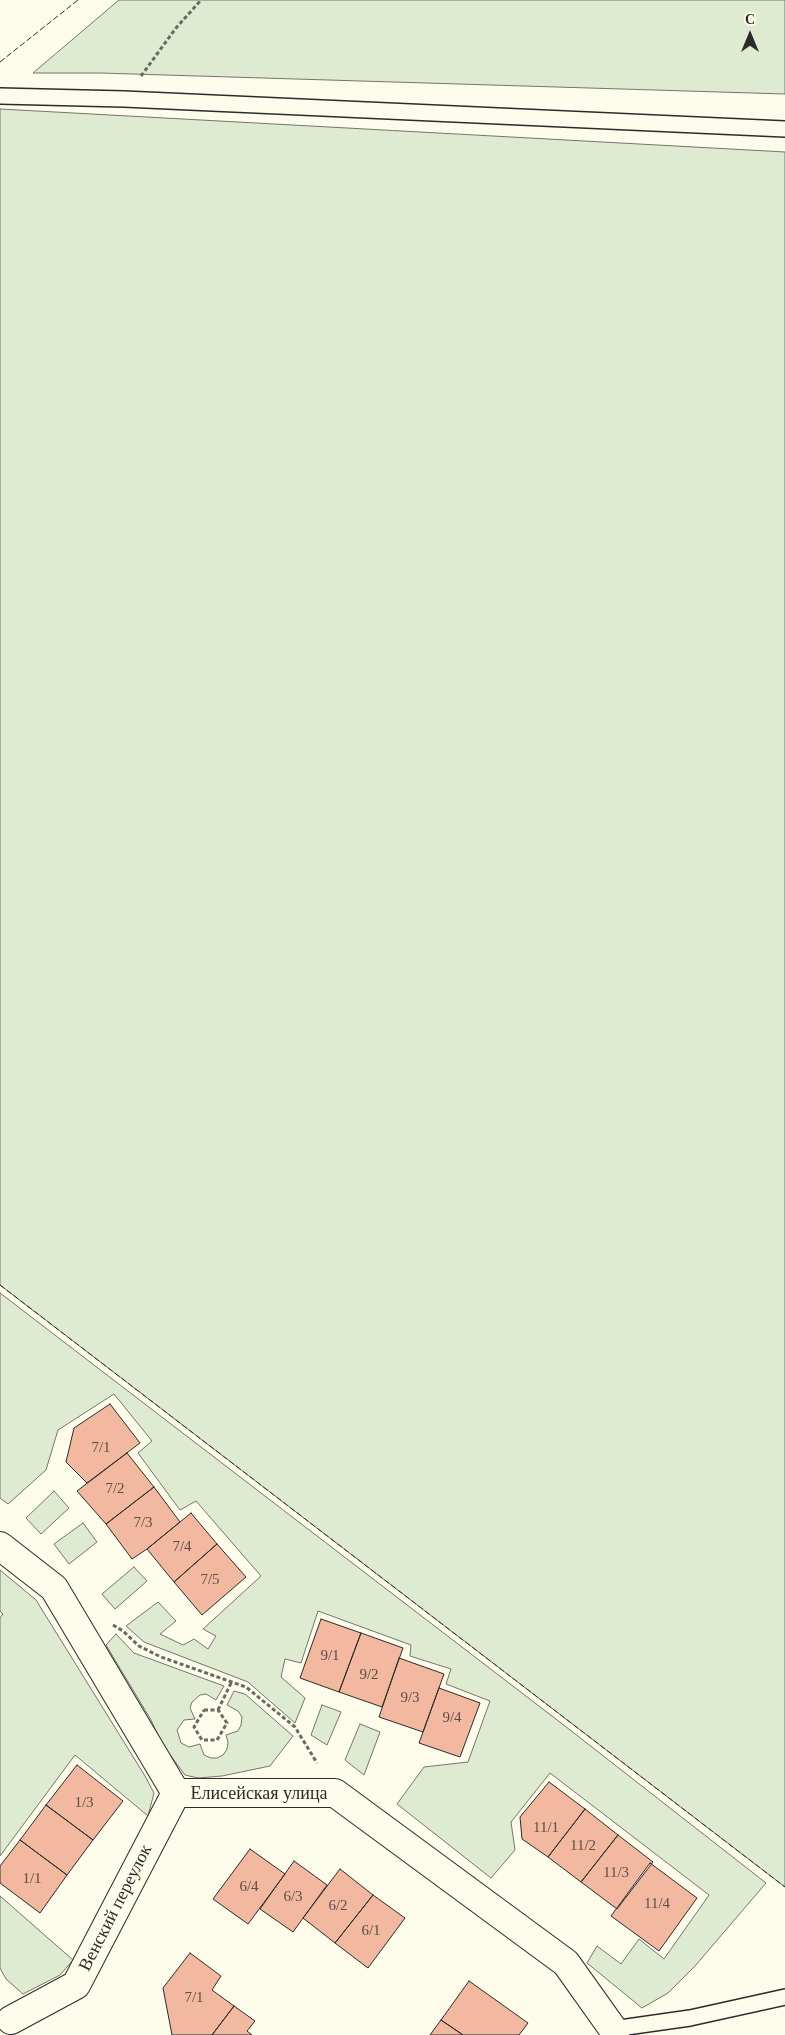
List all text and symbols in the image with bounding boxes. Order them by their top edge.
north arrow [725,10,775,60]
text: С [745,12,755,27]
house number: 7/1 [91,1439,111,1457]
house number: 7/2 [105,1480,125,1498]
house number: 7/3 [133,1514,153,1532]
house number: 7/4 [172,1538,192,1556]
house number: 7/5 [200,1571,220,1589]
house number: 9/1 [320,1647,340,1665]
house number: 9/2 [359,1666,379,1684]
house number: 9/3 [400,1689,420,1707]
house number: 9/4 [442,1709,462,1727]
street label: Елисейская улица [190,1783,328,1805]
house number: 1/3 [74,1794,94,1812]
house number: 11/1 [533,1819,559,1837]
house number: 11/2 [570,1837,596,1855]
street label: Венский переулок [75,1841,157,1975]
house number: 11/3 [603,1864,629,1882]
house number: 1/1 [22,1870,42,1888]
house number: 6/4 [239,1878,259,1896]
house number: 6/3 [283,1888,303,1906]
house number: 11/4 [644,1895,670,1913]
house number: 6/2 [328,1897,348,1915]
house number: 6/1 [361,1922,381,1940]
house number: 7/1 [184,1989,204,2007]

